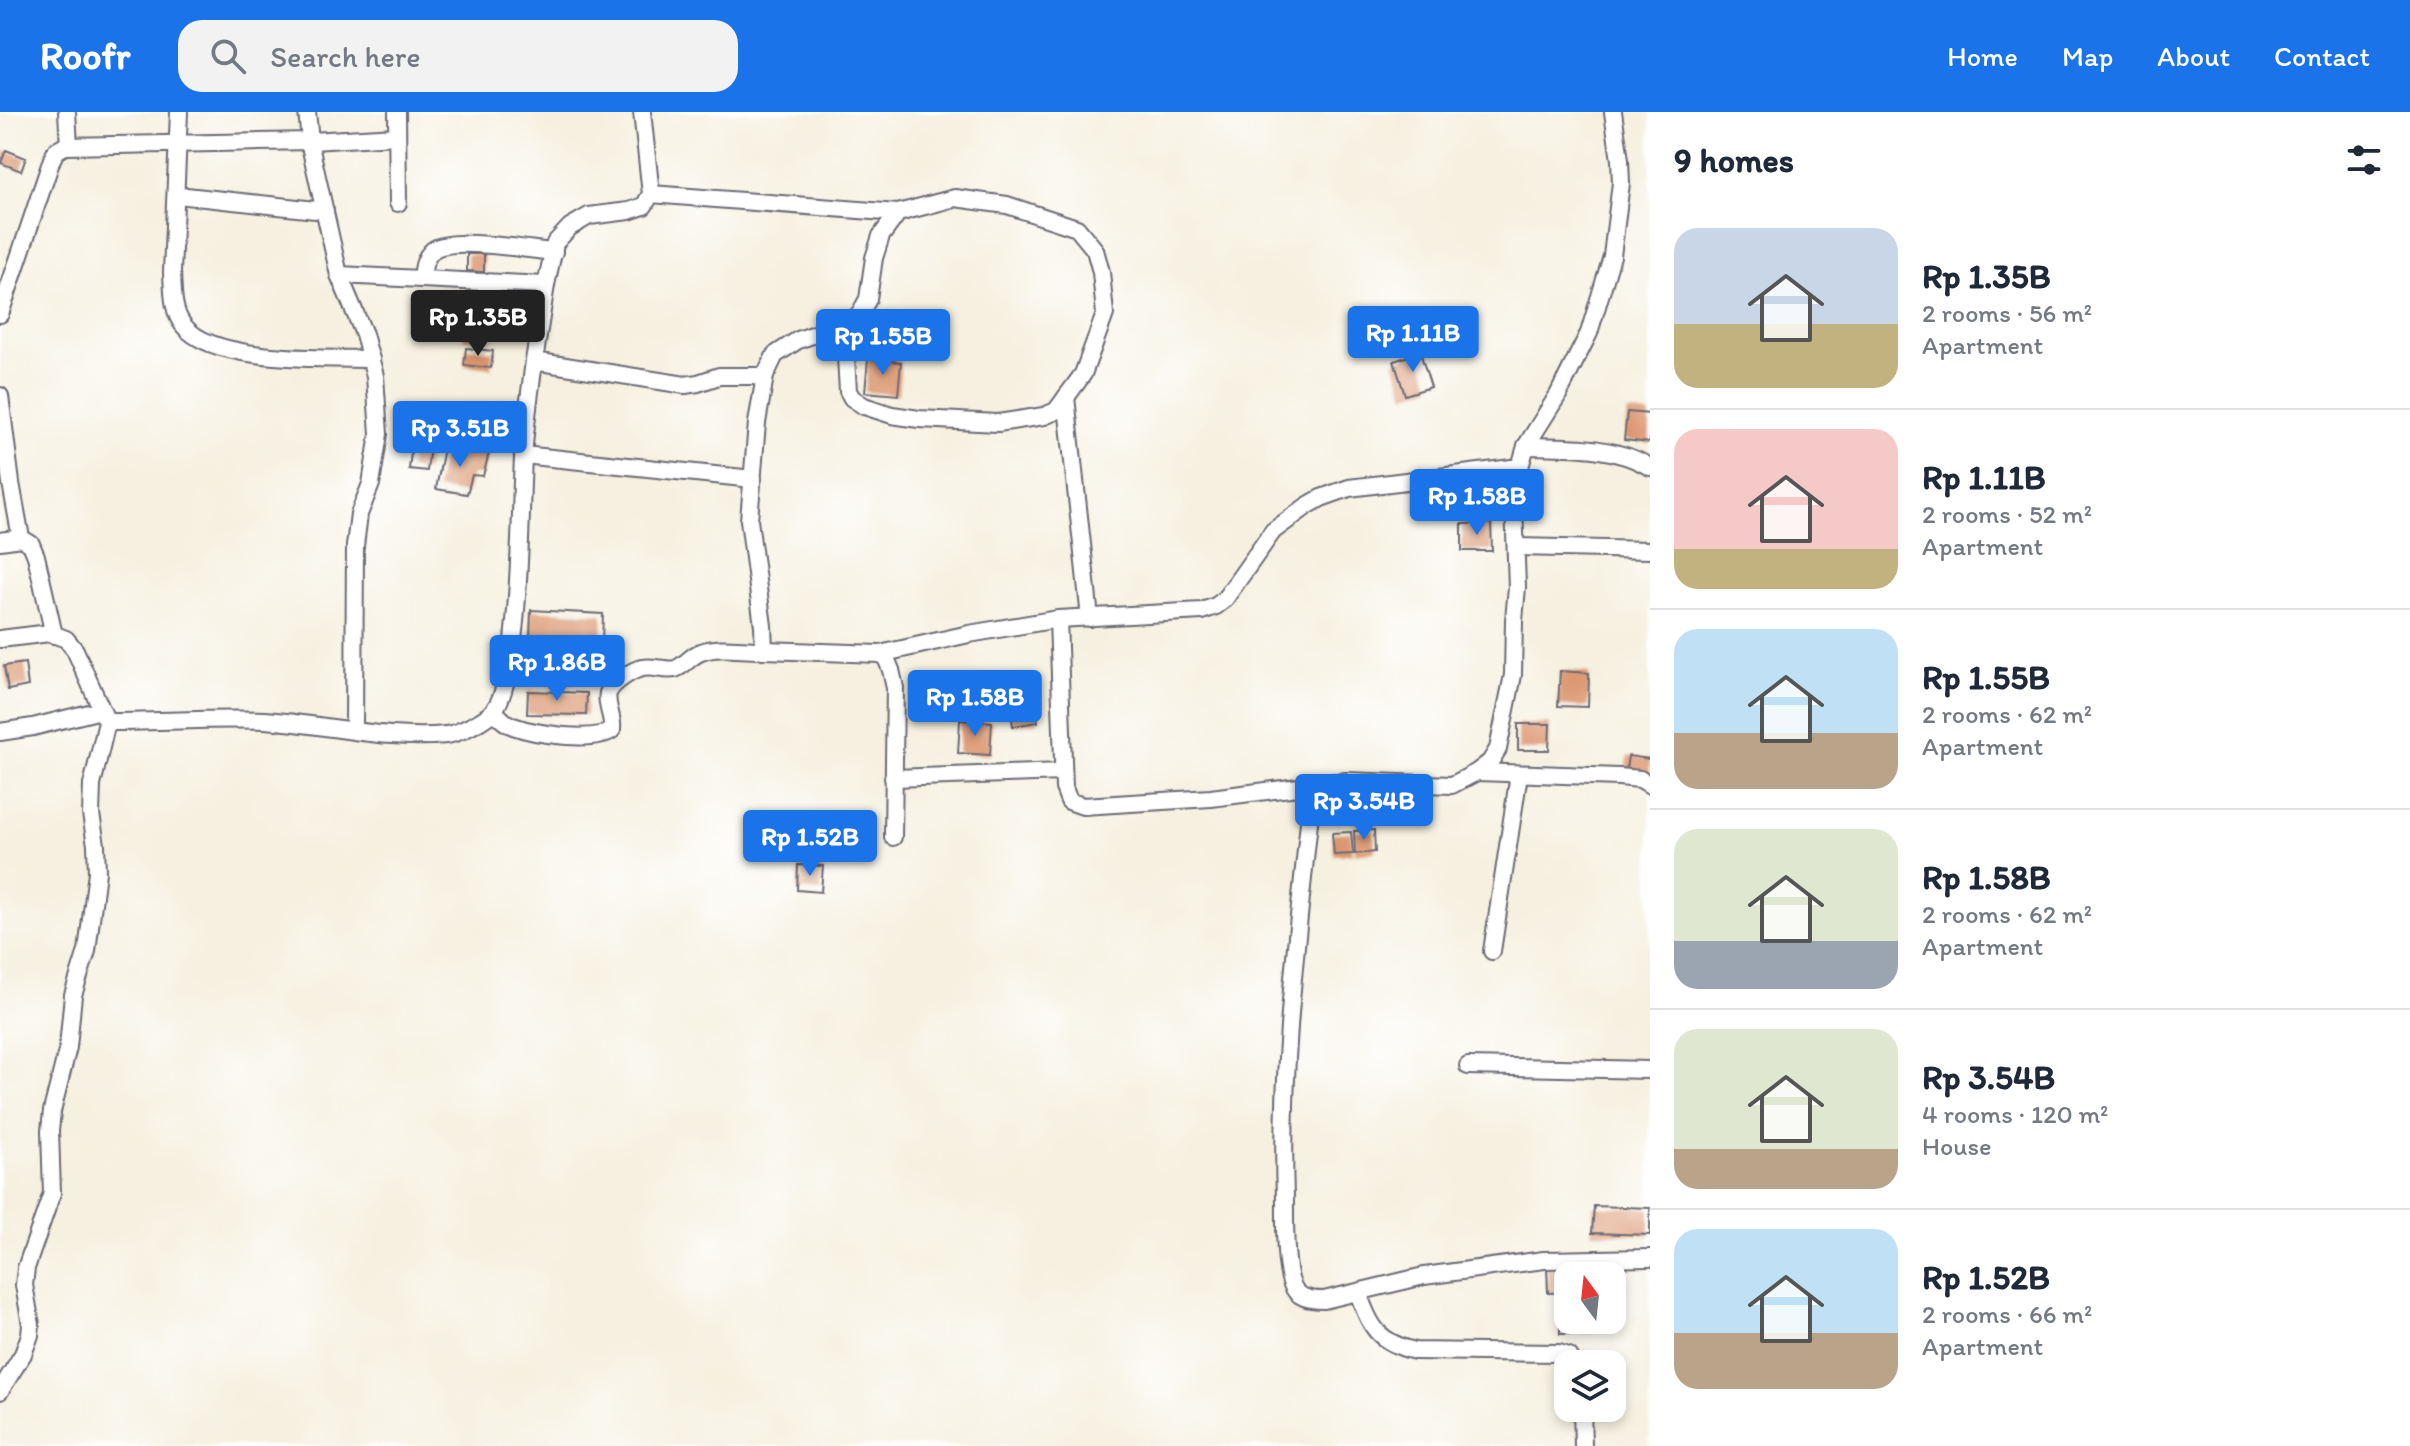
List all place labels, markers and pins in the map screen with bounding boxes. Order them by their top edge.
pin: Rp 1.35B [395,290,561,358]
pin: Rp 1.11B [1330,306,1496,374]
pin: Rp 1.55B [800,309,966,377]
pin: Rp 3.51B [377,401,543,469]
pin: Rp 1.58B [1394,469,1560,537]
pin: Rp 1.86B [474,635,640,703]
pin: Rp 1.58B [892,670,1058,738]
pin: Rp 3.54B [1281,774,1447,842]
pin: Rp 1.52B [727,810,893,878]

